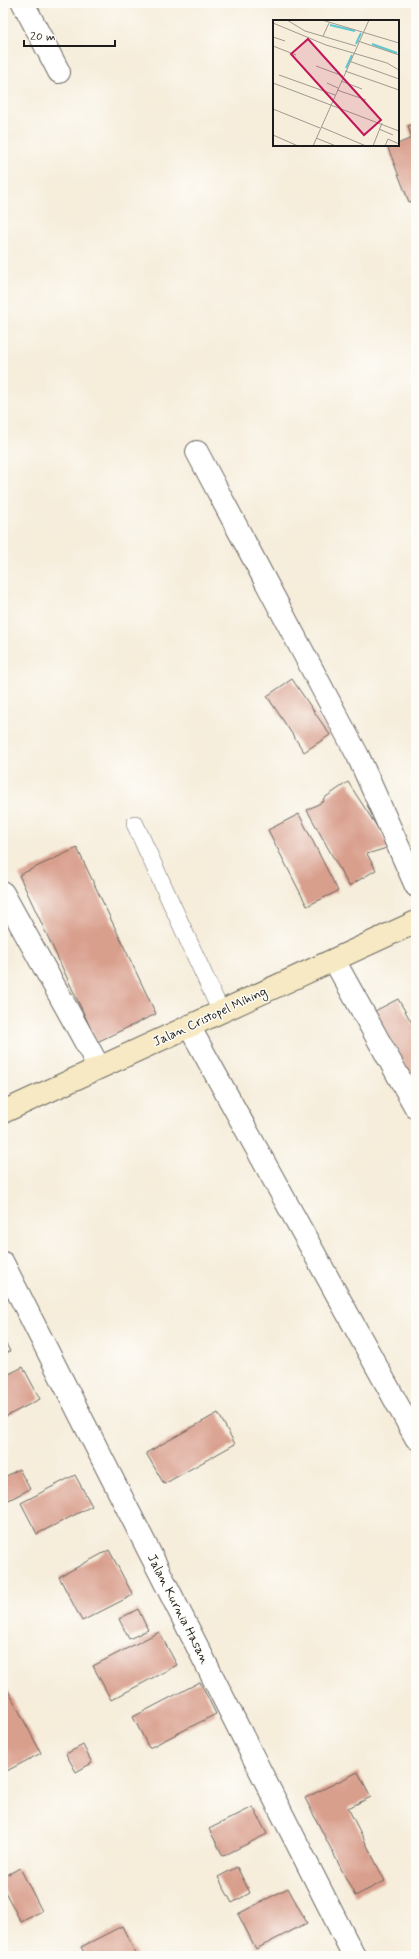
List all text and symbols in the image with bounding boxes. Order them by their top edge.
inset map [273,20,399,146]
scale bar [24,22,115,48]
text: 20 m [30,29,56,45]
street label: Jalan Cristopel Mihing [150,983,270,1052]
street label: Jalan Kurnia Hasan [143,1551,213,1667]

